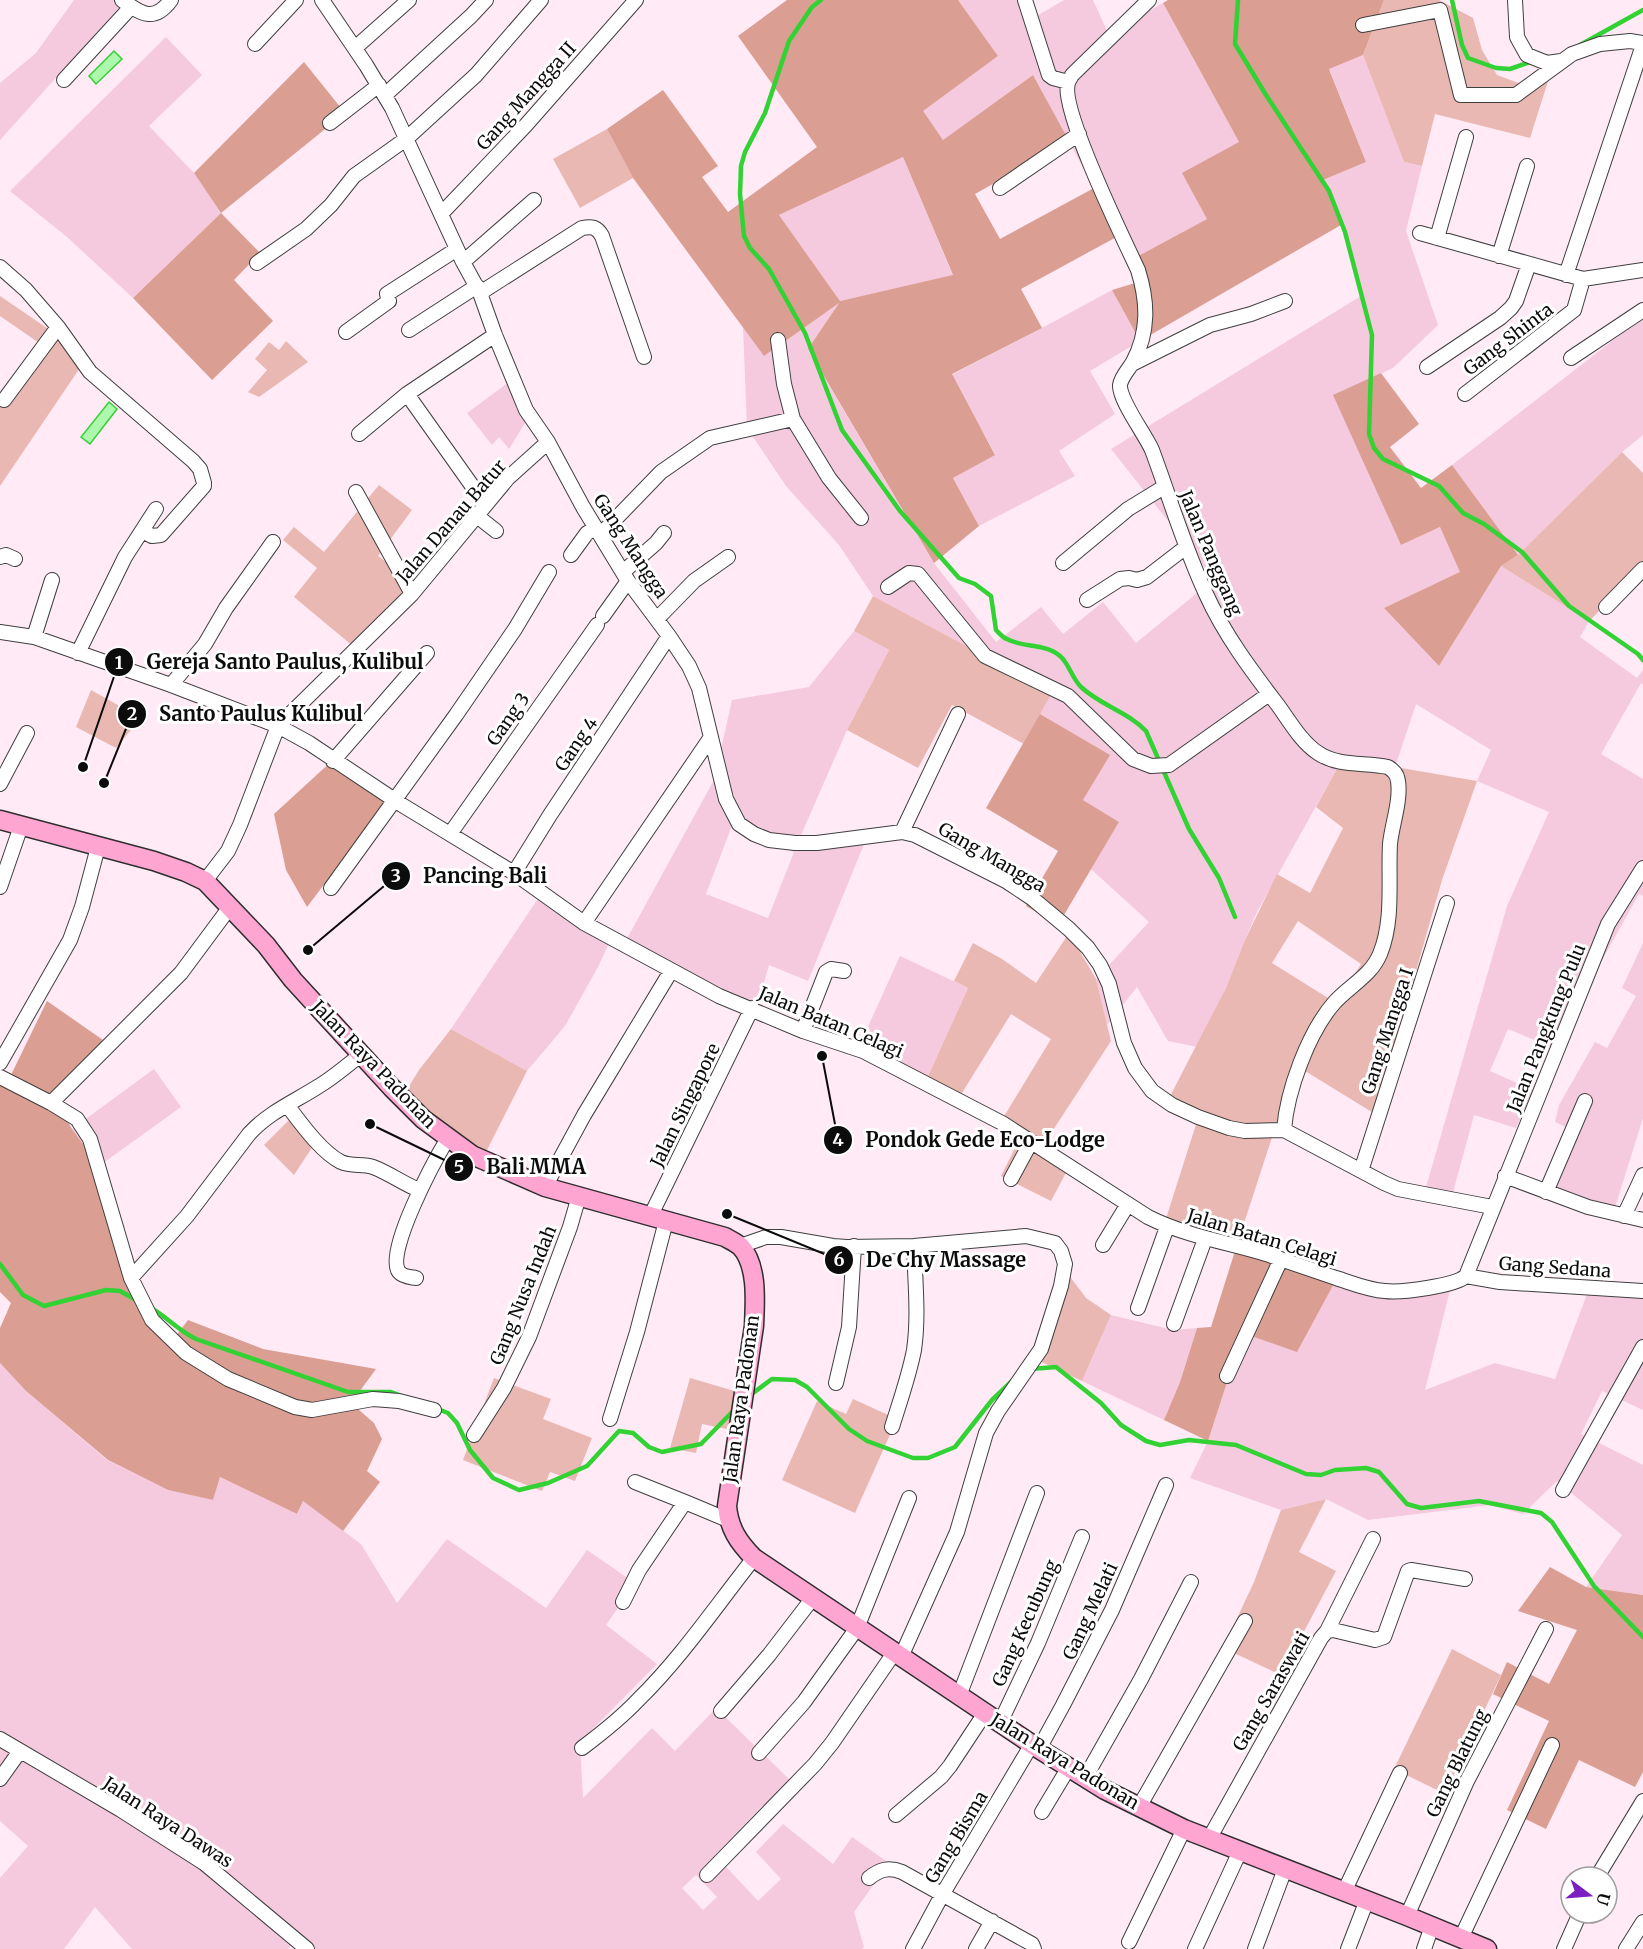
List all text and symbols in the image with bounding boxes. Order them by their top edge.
street label: Gang Mangga II [471,37,581,155]
street label: Gang Shinta [1459,298,1558,380]
street label: Jalan Danau Batur [391,455,511,588]
street label: Jalan Panggang [1174,486,1248,619]
street label: Gang Mangga [589,489,674,603]
callout: Gereja Santo Paulus, Kulibul [104,643,435,681]
text: Gereja Santo Paulus, Kulibul [147,649,424,675]
text: 1 [115,651,123,674]
street label: Gang 3 [481,688,535,750]
callout: Santo Paulus Kulibul [117,695,375,733]
text: Santo Paulus Kulibul [159,701,363,726]
text: 2 [127,702,137,725]
street label: Gang 4 [550,712,602,776]
street label: Gang Mangga [934,817,1050,897]
callout: Pancing Bali [381,857,559,895]
text: Pancing Bali [423,863,547,888]
text: 3 [391,864,401,887]
street label: Jalan Pangkung Pulu [1501,940,1590,1117]
street label: Gang Mangga I [1356,965,1418,1097]
street label: Jalan Batan Celagi [754,981,907,1063]
street label: Jalan Raya Padonan [306,994,441,1133]
street label: Jalan Singapore [645,1039,725,1171]
callout: Pondok Gede Eco-Lodge [823,1121,1116,1159]
text: Pondok Gede Eco-Lodge [865,1127,1105,1152]
text: 4 [832,1128,844,1151]
callout: Bali MMA [444,1148,598,1186]
text: Bali MMA [486,1154,587,1179]
text: 5 [454,1155,464,1178]
street label: Jalan Batan Celagi [1183,1203,1340,1271]
street label: Gang Nusa Indah [485,1222,561,1368]
callout: De Chy Massage [824,1241,1038,1279]
text: De Chy Massage [866,1247,1026,1272]
text: 6 [833,1248,845,1271]
street label: Gang Sedana [1498,1252,1612,1282]
street label: Jalan Raya Padonan [718,1313,764,1486]
street label: Gang Kecubung [987,1556,1063,1690]
street label: Gang Melati [1057,1559,1123,1663]
street label: Gang Saraswati [1227,1627,1315,1755]
street label: Gang Blatung [1421,1705,1493,1821]
street label: Jalan Raya Padonan [986,1707,1144,1815]
street label: Jalan Raya Dawas [98,1771,237,1873]
street label: Gang Bisma [919,1786,993,1887]
north arrow [1559,1865,1619,1925]
text: U [1592,1891,1615,1908]

